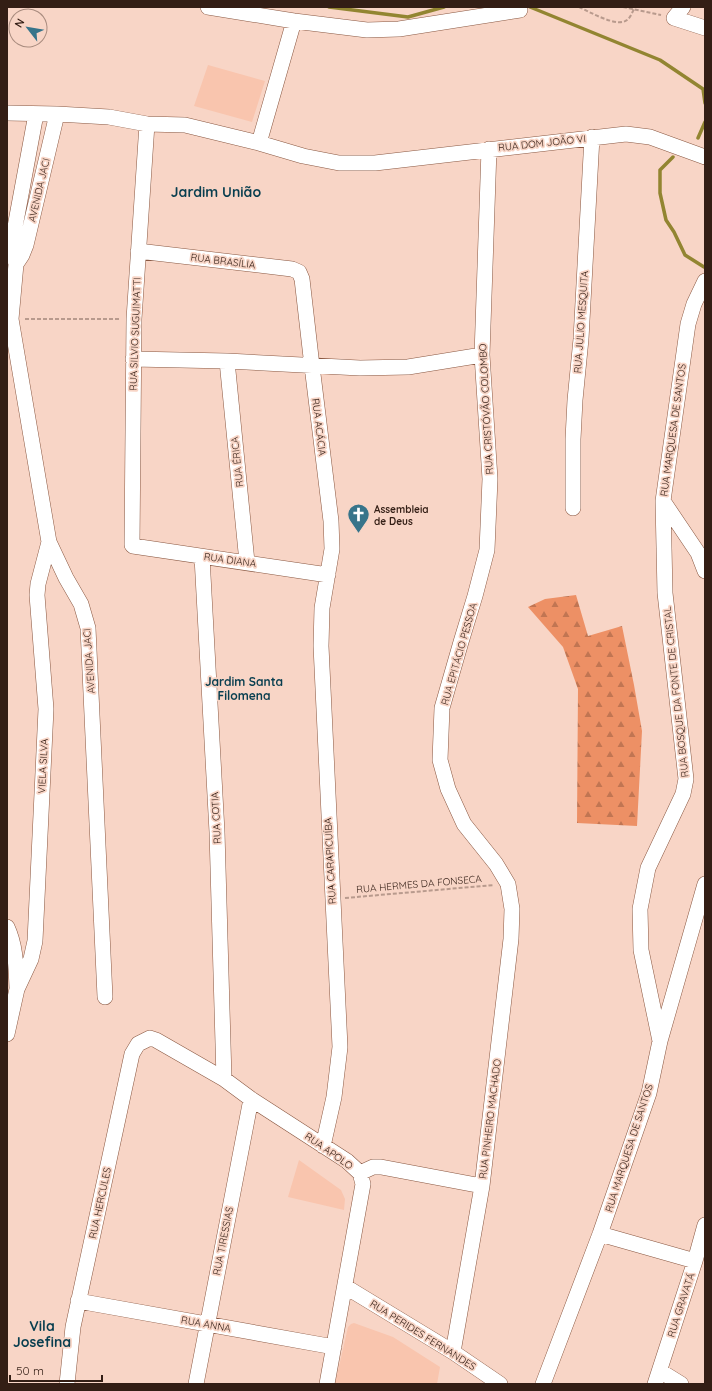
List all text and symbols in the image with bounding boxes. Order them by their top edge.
north arrow [8,8,48,48]
text: N [11,16,28,30]
street label: RUA DOM JOÃO VI [497,132,587,154]
street label: AVENIDA JACI [25,157,53,223]
district label: Jardim União [171,183,261,201]
street label: RUA BRASÍLIA [190,251,257,271]
street label: RUA JULIO MESQUITA [571,270,591,374]
street label: RUA SILVIO SUGUIMATTI [127,277,143,391]
street label: RUA CRISTÓVÃO COLOMBO [476,343,496,475]
street label: RUA MARQUESA DE SANTOS [657,363,689,497]
street label: RUA ACÁCIA [309,398,329,457]
street label: RUA ÉRICA [228,436,246,488]
church icon: Assembleia de Deus [345,502,371,535]
place label: Assembleia de Deus [374,503,429,528]
street label: RUA DIANA [203,550,258,570]
street label: RUA EPITÁCIO PESSOA [438,601,480,707]
street label: RUA BOSQUE DA FONTE DE CRISTAL [660,605,691,778]
street label: AVENIDA JACI [80,628,98,694]
district label: Jardim Santa Filomena [205,674,283,703]
street label: VIELA SILVA [35,738,51,794]
street label: RUA COTIA [208,791,224,844]
street label: RUA CARAPICUÍBA [321,817,339,905]
street label: RUA HERMES DA FONSECA [356,872,483,896]
street label: RUA PINHEIRO MACHADO [476,1058,504,1180]
street label: RUA MARQUESA DE SANTOS [602,1082,656,1214]
street label: RUA APOLO [302,1130,356,1173]
street label: RUA HERCULES [86,1166,114,1240]
street label: RUA TIRESSIAS [210,1205,236,1276]
street label: RUA GRAVATÁ [664,1271,698,1339]
street label: RUA PERIDES FERNANDES [368,1297,479,1373]
street label: RUA ANNA [180,1313,232,1335]
district label: Vila Josefina [13,1317,71,1351]
scale bar [10,1357,102,1383]
text: 50 m [16,1363,44,1378]

